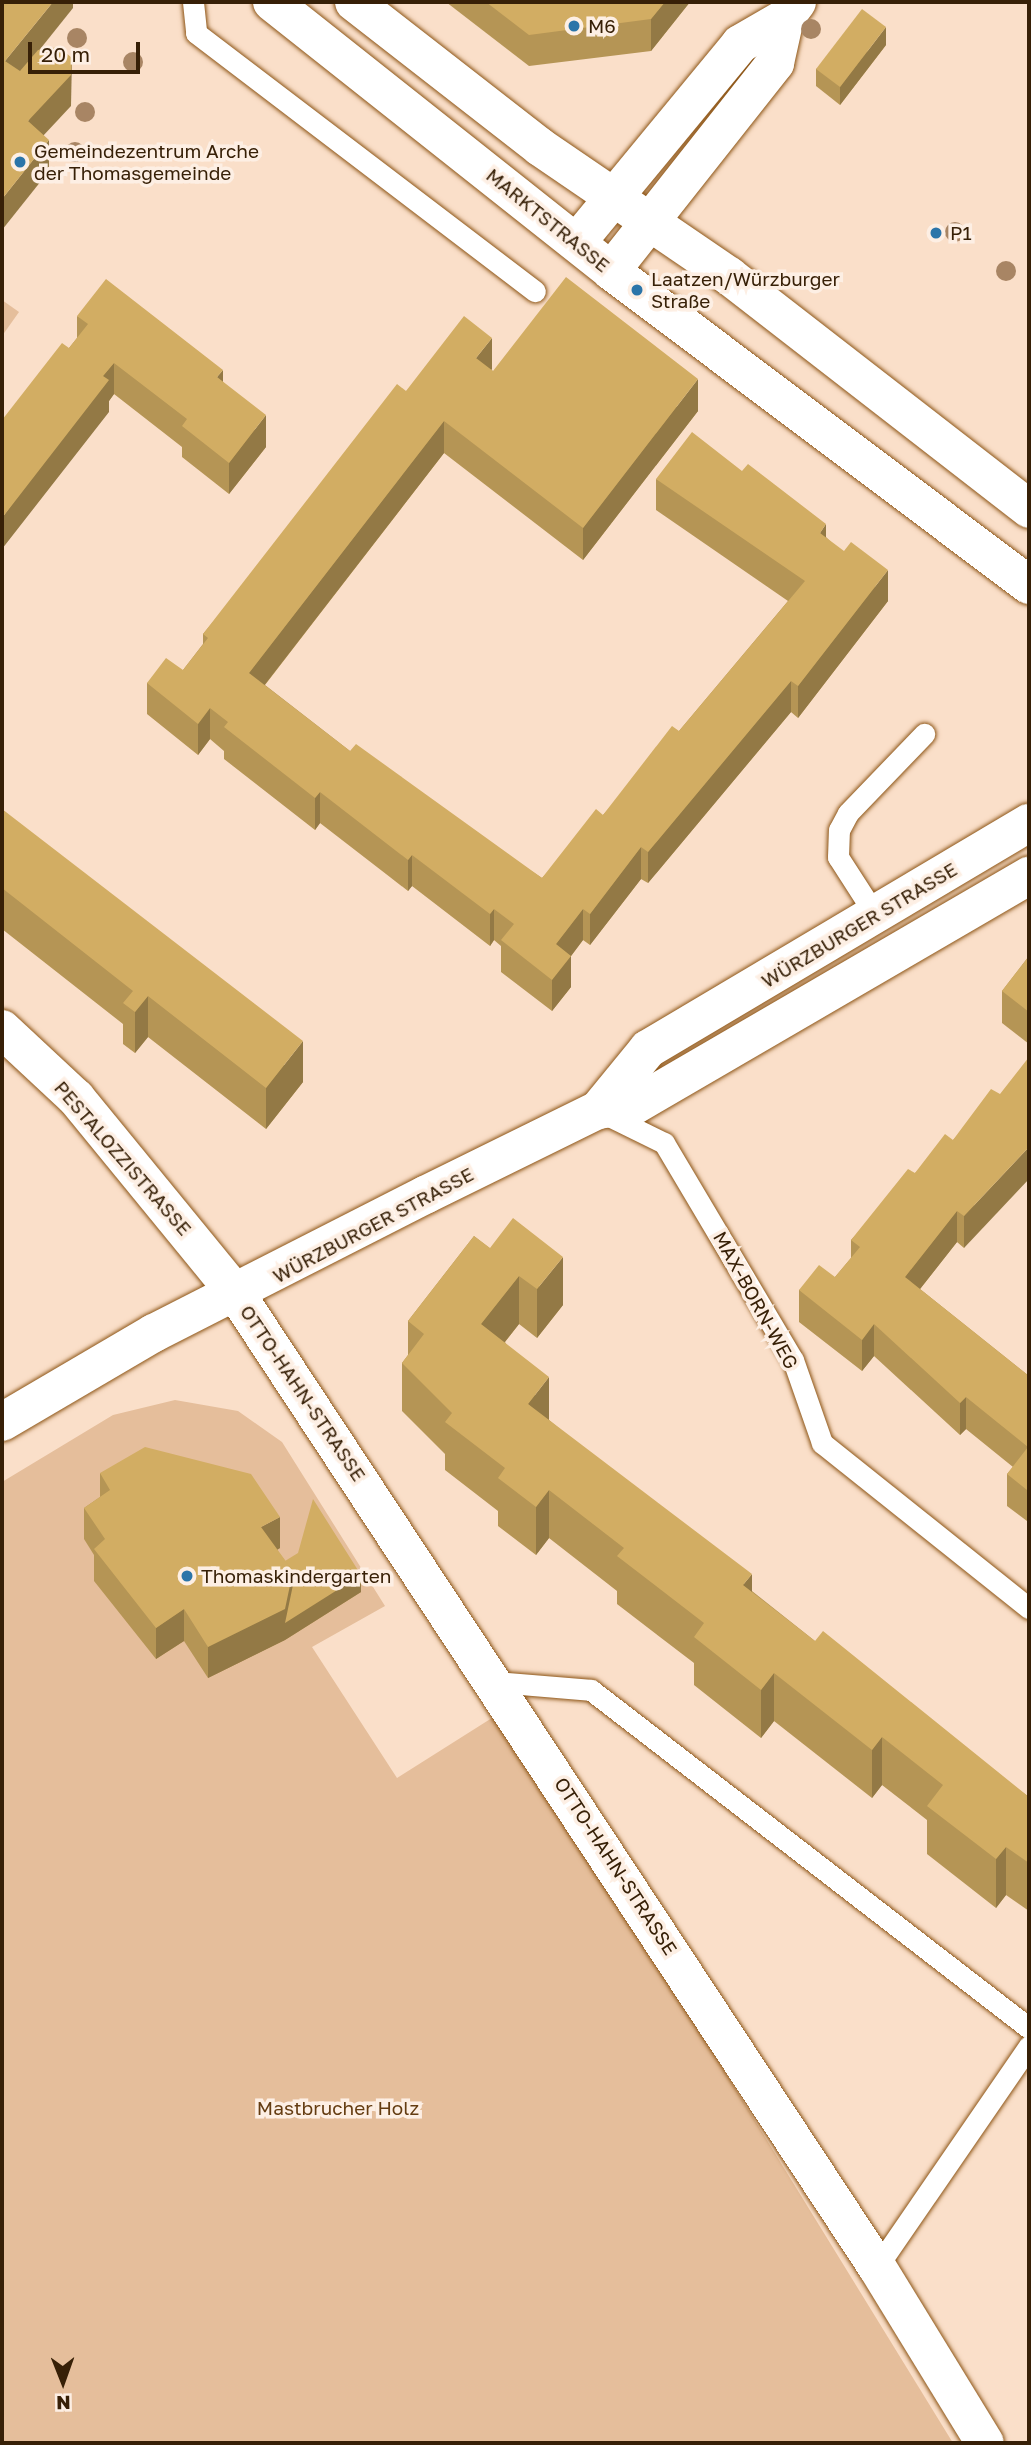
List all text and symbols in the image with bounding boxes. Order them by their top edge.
place label: M6 [588,15,616,37]
marker: M6 [566,18,582,34]
scale bar [32,28,144,72]
text: 20 m [41,41,90,67]
place label: Gemeindezentrum Arche der Thomasgemeinde [34,140,259,184]
marker: Gemeindezentrum Arche der Thomasgemeinde [12,154,28,170]
street label: MARKTSTRASSE [482,163,614,277]
place label: P1 [950,222,972,244]
marker: P1 [928,225,944,241]
place label: Laatzen/Würzburger Straße [651,268,840,312]
marker: Laatzen/Würzburger Straße [629,282,645,298]
street label: WÜRZBURGER STRASSE [757,858,961,992]
street label: PESTALOZZISTRASSE [50,1076,196,1240]
street label: WÜRZBURGER STRASSE [269,1162,477,1288]
street label: MAX-BORN-WEG [709,1227,803,1373]
street label: OTTO-HAHN-STRASSE [236,1301,370,1485]
place label: Thomaskindergarten [201,1565,391,1587]
marker: Thomaskindergarten [179,1568,195,1584]
street label: OTTO-HAHN-STRASSE [550,1773,682,1959]
park label: Mastbrucher Holz [257,2097,419,2119]
north arrow [28,2347,98,2417]
text: N [56,2392,71,2415]

